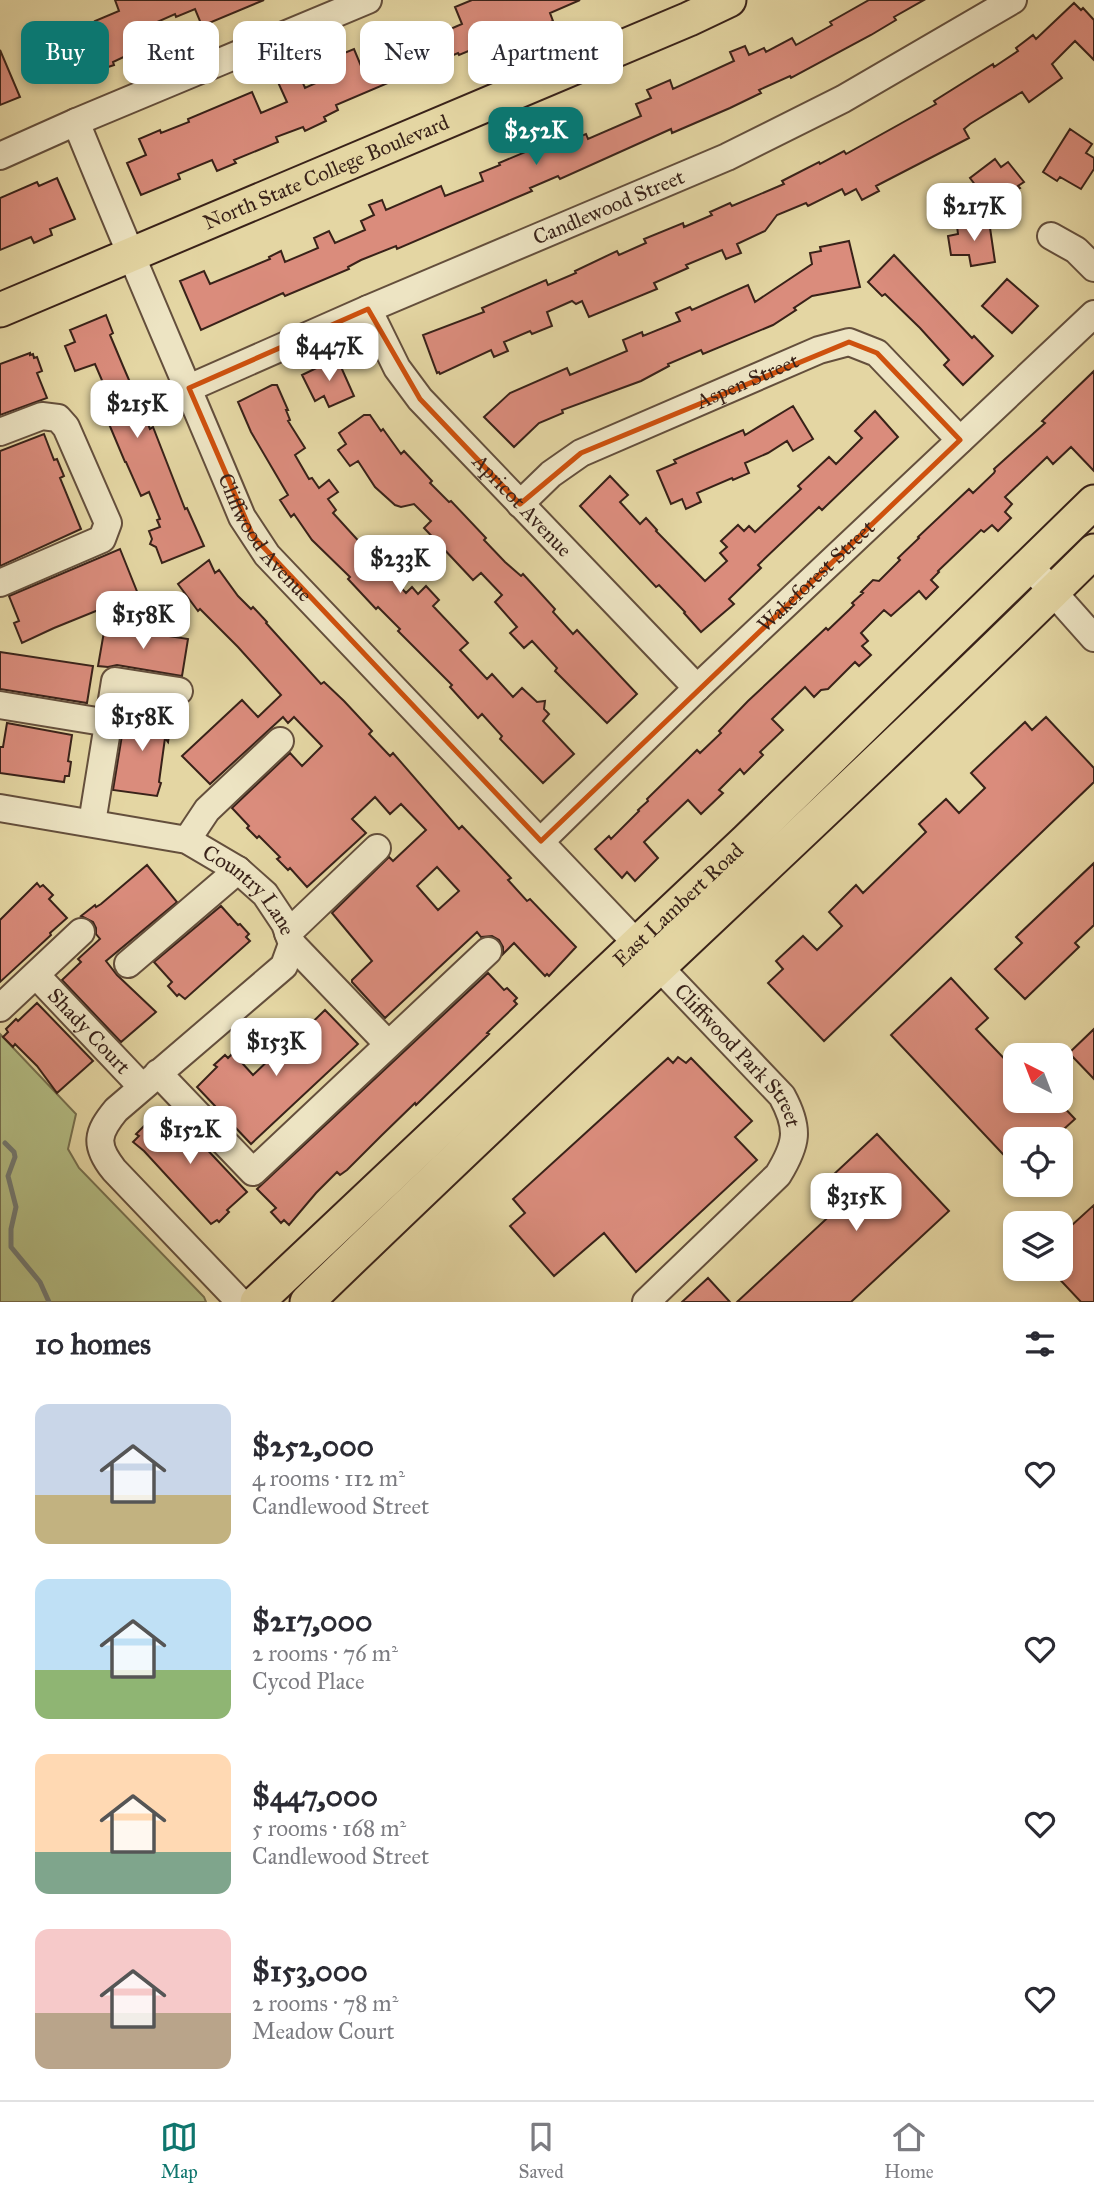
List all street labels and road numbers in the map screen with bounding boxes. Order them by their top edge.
street label: North State College Boulevard [199,109,453,236]
street label: Candlewood Street [529,163,689,251]
street label: Aspen Street [691,347,803,415]
street label: Apricot Avenue [466,448,578,563]
street label: Cliffwood Avenue [212,469,318,608]
street label: Wakeforest Street [752,514,881,638]
street label: East Lambert Road [608,837,749,972]
street label: Country Lane [198,839,301,939]
street label: Cliffwood Park Street [669,978,807,1130]
street label: Shady Court [42,982,136,1080]

